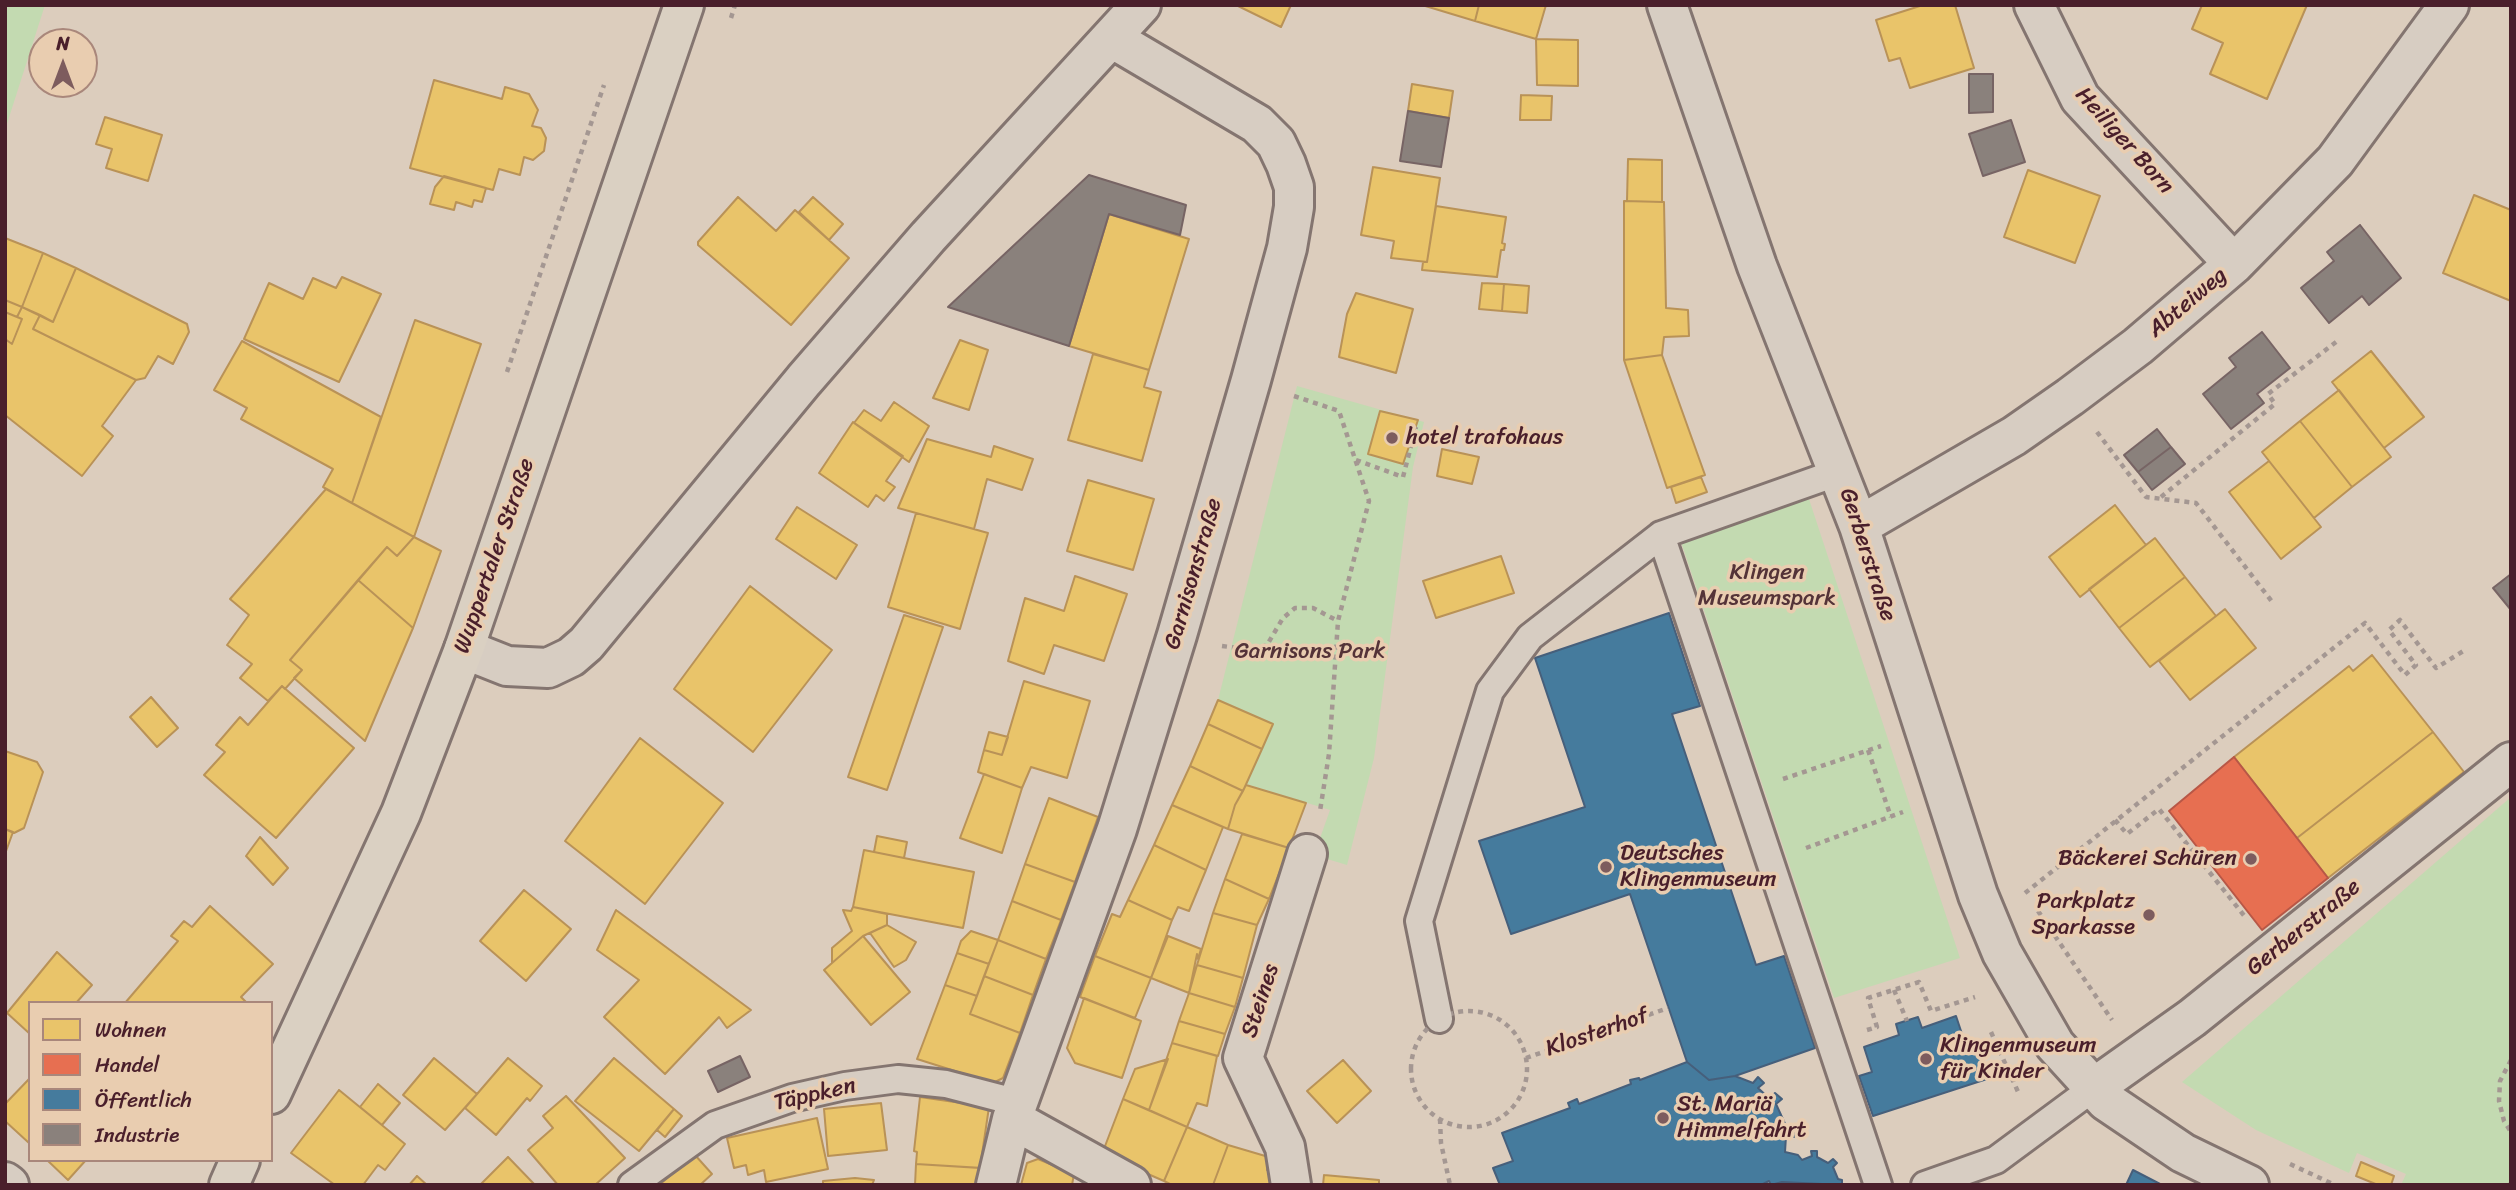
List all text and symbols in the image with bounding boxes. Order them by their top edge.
text: N [56,27,70,60]
north arrow [28,28,98,98]
street label: Heiliger Born [2069,82,2179,200]
street label: Abteiweg [2143,262,2233,344]
place label: hotel trafohaus [1406,424,1563,452]
marker: hotel trafohaus [1384,430,1400,446]
street label: Wuppertaler Straße [449,455,541,657]
street label: Gerberstraße [1832,485,1902,625]
street label: Garnisonstraße [1159,495,1229,653]
park label: Klingen Museumspark [1698,559,1836,613]
park label: Garnisons Park [1235,638,1385,666]
place label: Deutsches Klingenmuseum [1620,840,1776,894]
place label: Bäckerei Schüren [2058,845,2237,873]
marker: Bäckerei Schüren [2243,851,2259,867]
marker: Deutsches Klingenmuseum [1598,859,1614,875]
street label: Gerberstraße [2242,874,2366,982]
place label: Parkplatz Sparkasse [2031,888,2135,942]
marker: Parkplatz Sparkasse [2141,907,2157,923]
street label: Steines [1236,961,1286,1041]
legend [28,1001,273,1162]
street label: Klosterhof [1542,1003,1652,1063]
text: Wohnen [95,1011,166,1049]
place label: Klingenmuseum für Kinder [1940,1032,2096,1086]
text: Handel [95,1046,160,1084]
marker: Klingenmuseum für Kinder [1918,1051,1934,1067]
street label: Täppken [771,1072,859,1118]
text: Öffentlich [95,1081,192,1119]
place label: St. Mariä Himmelfahrt [1677,1091,1807,1145]
marker: St. Mariä Himmelfahrt [1655,1110,1671,1126]
text: Industrie [95,1116,179,1154]

